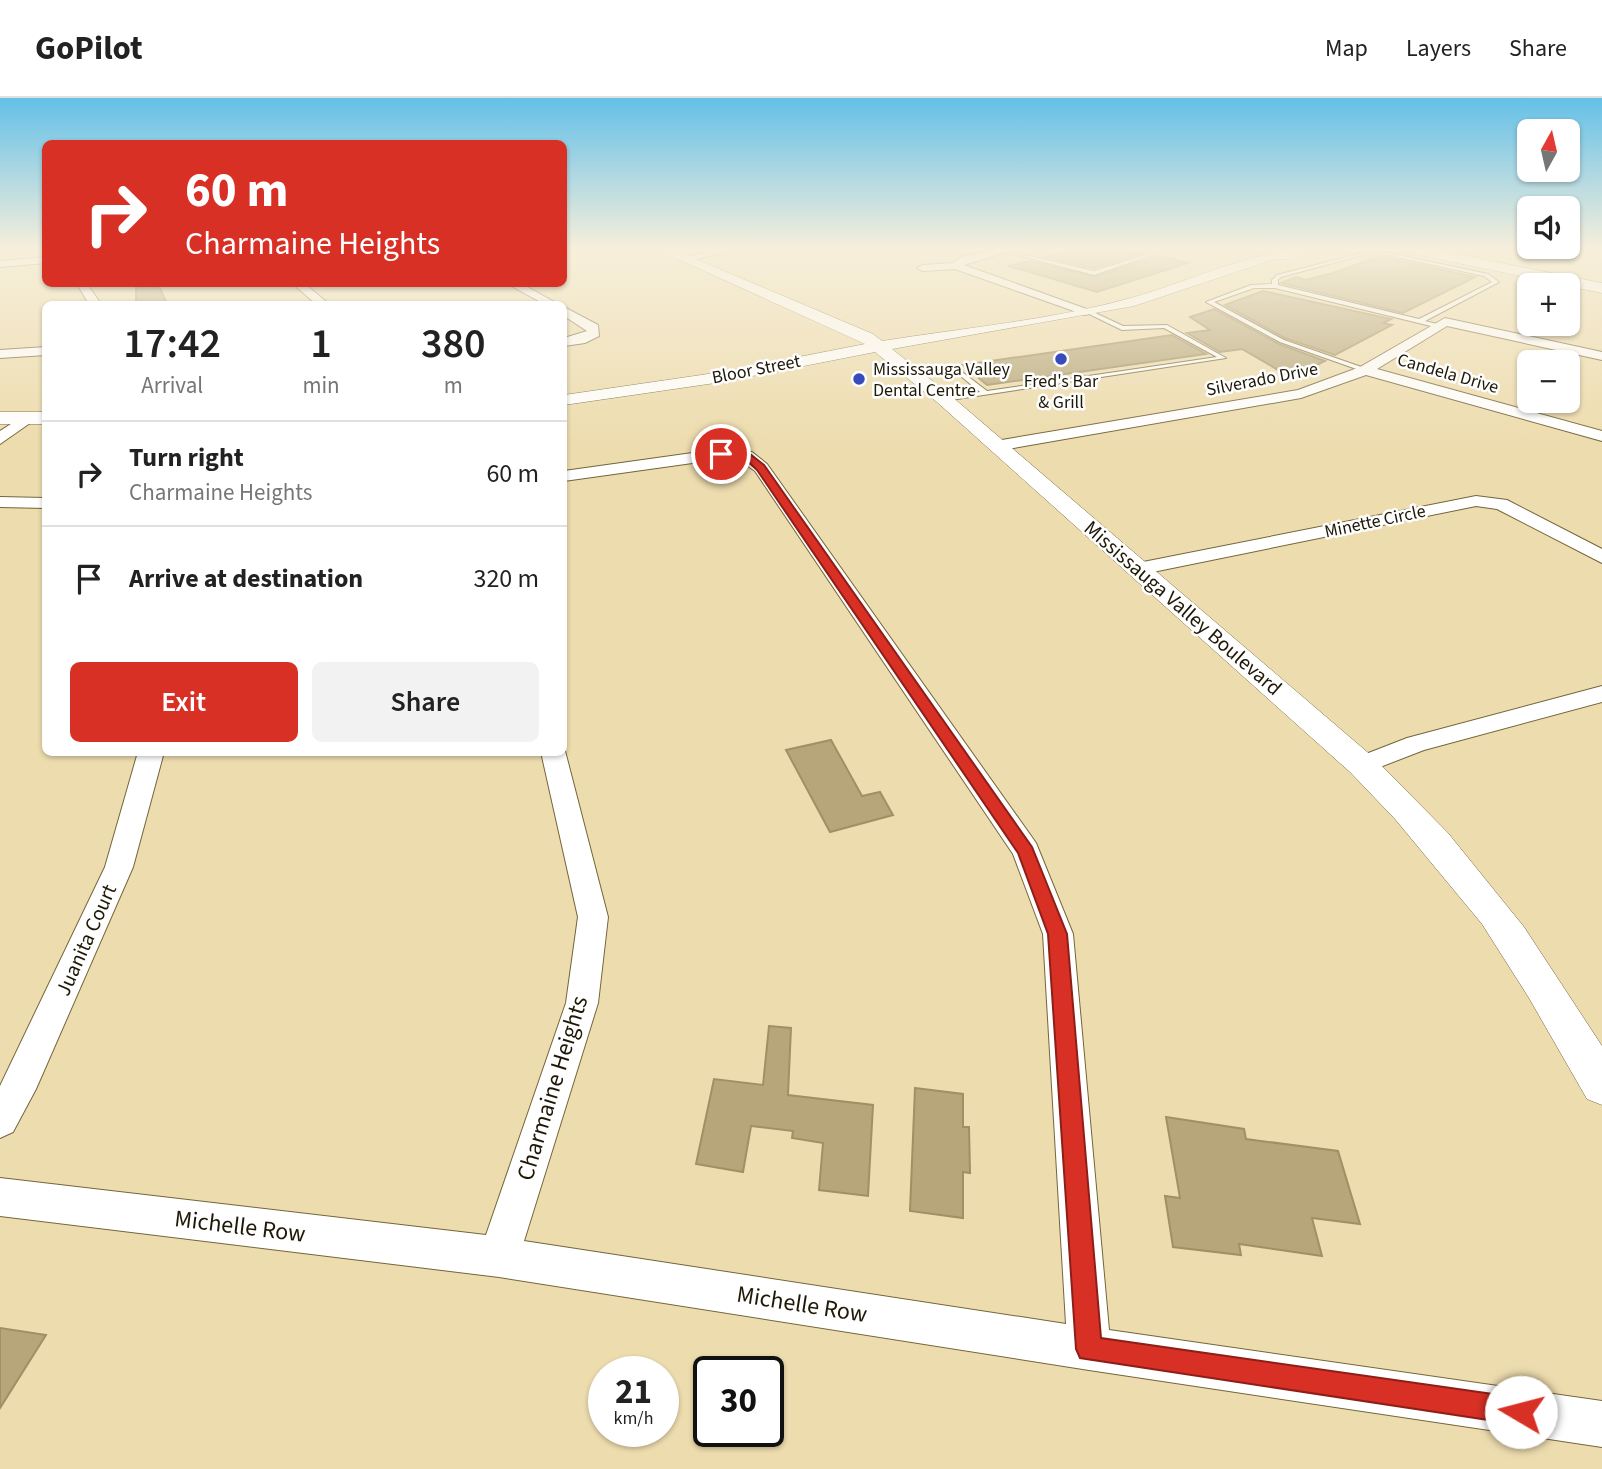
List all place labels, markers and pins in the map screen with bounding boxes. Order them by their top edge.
marker: Fred's Bar & Grill [1053,351,1069,367]
place label: Mississauga Valley Dental Centre [873,357,1011,403]
place label: Fred's Bar & Grill [1024,369,1099,415]
marker: Mississauga Valley Dental Centre [851,371,867,387]
pin [691,424,751,484]

